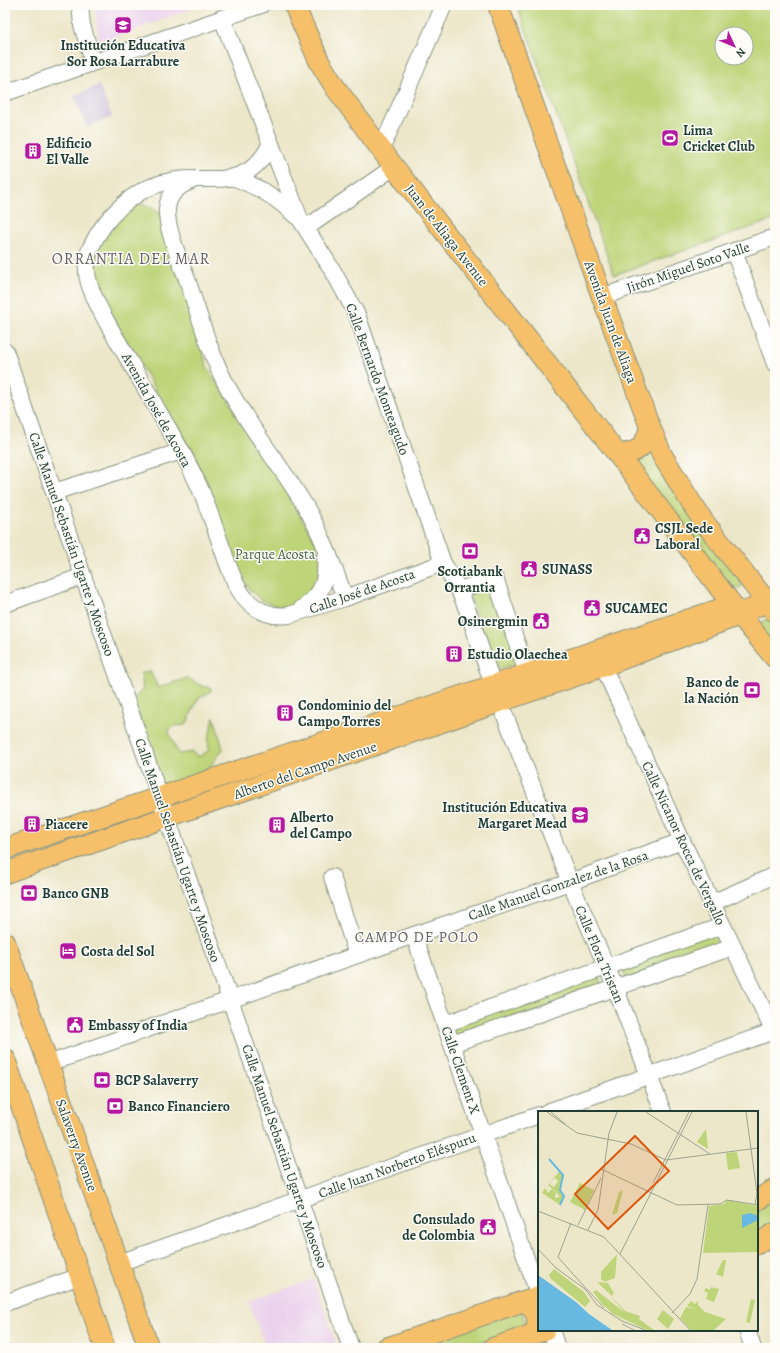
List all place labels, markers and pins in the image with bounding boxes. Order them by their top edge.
school or university icon: Institución Educativa Sor Rosa Larrabure [113,15,133,35]
place label: Institución Educativa Sor Rosa Larrabure [61,36,186,71]
place label: Lima Cricket Club [683,121,755,156]
sports icon: Lima Cricket Club [660,128,680,148]
place label: Edificio El Valle [46,134,92,169]
building icon: Edificio El Valle [23,141,43,161]
place label: CSJL Sede Laboral [655,519,714,554]
public building icon: CSJL Sede Laboral [632,526,652,546]
bank icon: Scotiabank Orrantia [460,541,480,561]
public building icon: SUNASS [519,559,539,579]
place label: SUNASS [542,560,593,579]
place label: Scotiabank Orrantia [438,562,503,597]
public building icon: SUCAMEC [582,598,602,618]
place label: SUCAMEC [605,599,668,618]
public building icon: Osinergmin [531,611,551,631]
place label: Osinergmin [458,612,528,631]
building icon: Estudio Olaechea [444,644,464,664]
place label: Estudio Olaechea [467,645,568,664]
place label: Banco de la Nación [684,673,740,708]
bank icon: Banco de la Nación [742,680,762,700]
place label: Condominio del Campo Torres [298,696,392,731]
building icon: Condominio del Campo Torres [275,703,295,723]
place label: Institución Educativa Margaret Mead [442,798,567,833]
school or university icon: Institución Educativa Margaret Mead [570,805,590,825]
place label: Alberto del Campo [289,808,352,843]
building icon: Piacere [22,814,42,834]
place label: Piacere [45,815,89,834]
building icon: Alberto del Campo [267,815,287,835]
bank icon: Banco GNB [19,883,39,903]
place label: Banco GNB [42,884,109,903]
hotel icon: Costa del Sol [58,941,78,961]
place label: Costa del Sol [81,942,155,961]
public building icon: Embassy of India [65,1015,85,1035]
place label: Embassy of India [88,1016,188,1035]
bank icon: BCP Salaverry [92,1070,112,1090]
place label: BCP Salaverry [115,1071,199,1090]
bank icon: Banco Financiero [105,1096,125,1116]
place label: Banco Financiero [128,1097,230,1116]
place label: Consulado de Colombia [402,1210,475,1245]
public building icon: Consulado de Colombia [478,1217,498,1237]

